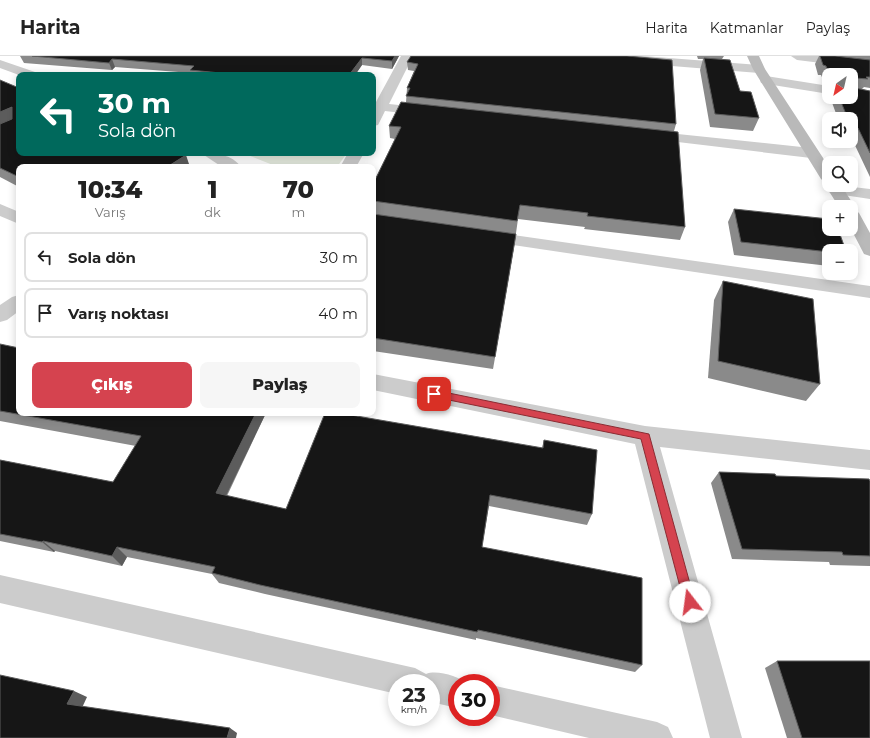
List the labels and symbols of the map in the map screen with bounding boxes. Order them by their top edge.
north arrow [822,68,858,104]
pin [417,377,451,411]
position arrow [669,581,711,623]
speed limit sign: 30 [448,674,500,726]

